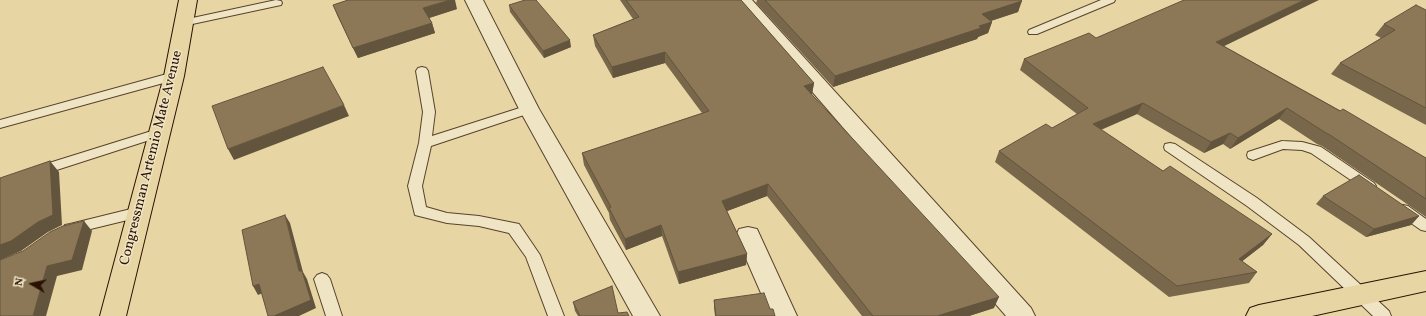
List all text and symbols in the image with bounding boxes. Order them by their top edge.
street label: Congressman Artemio Mate Avenue [117,49,187,267]
north arrow [12,264,52,304]
text: N [12,277,28,287]

